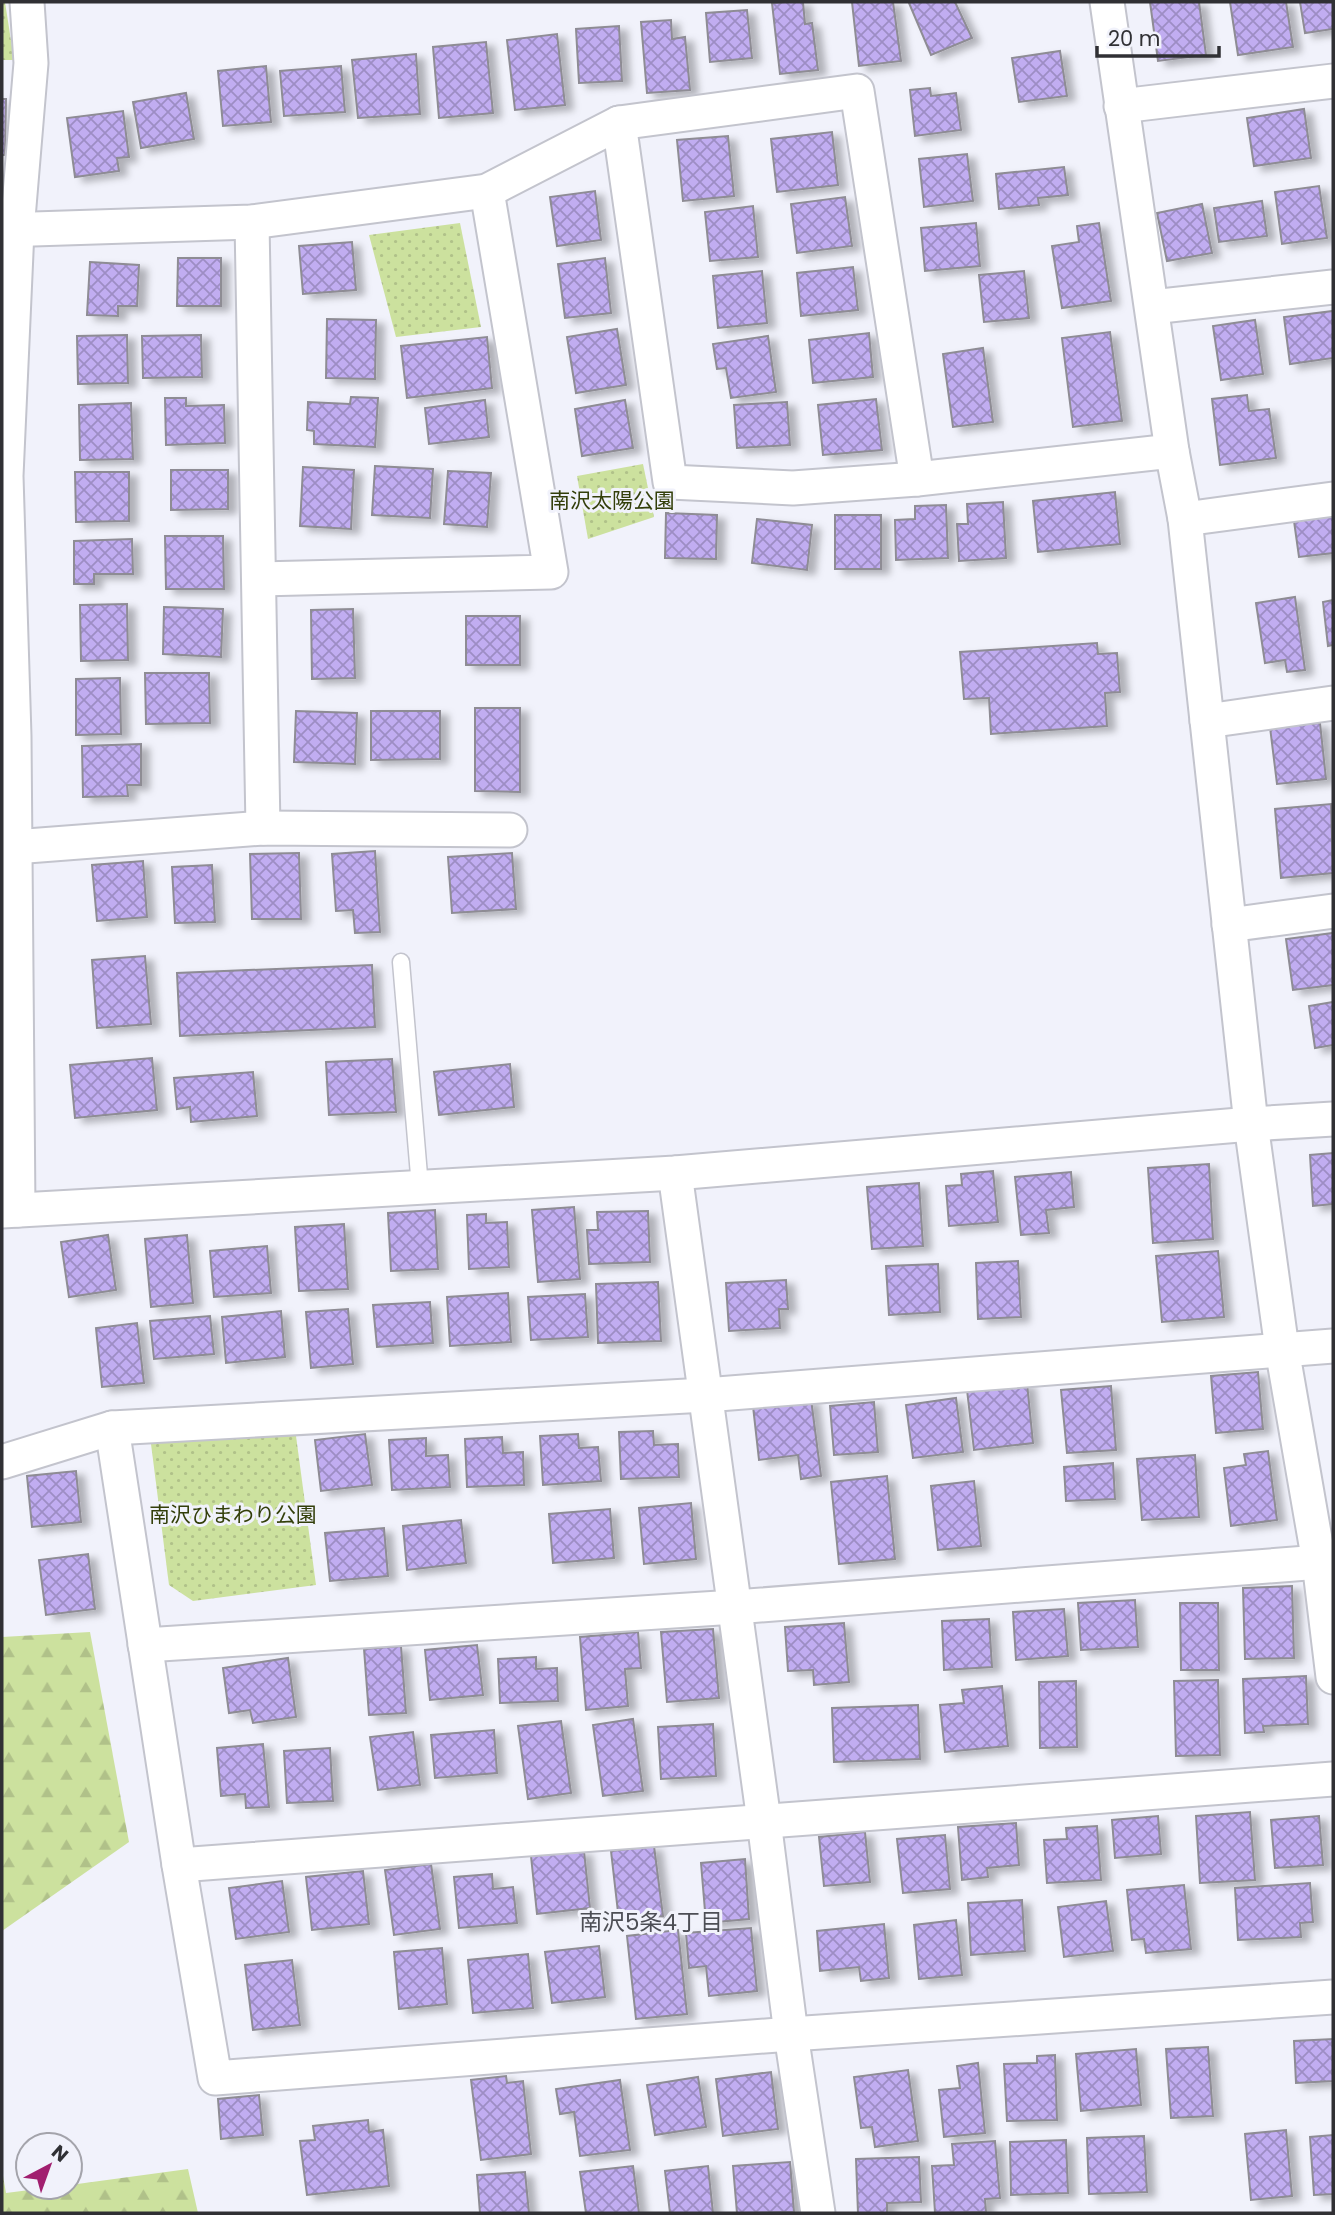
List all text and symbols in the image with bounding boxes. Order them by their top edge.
scale bar [1097,14,1220,58]
text: 20 m [1108,24,1161,53]
park label: 南沢太陽公園 [549,486,675,515]
park label: 南沢ひまわり公園 [149,1500,317,1529]
district label: 南沢5条4丁目 [579,1906,723,1938]
north arrow [14,2131,84,2201]
text: N [46,2139,74,2168]

